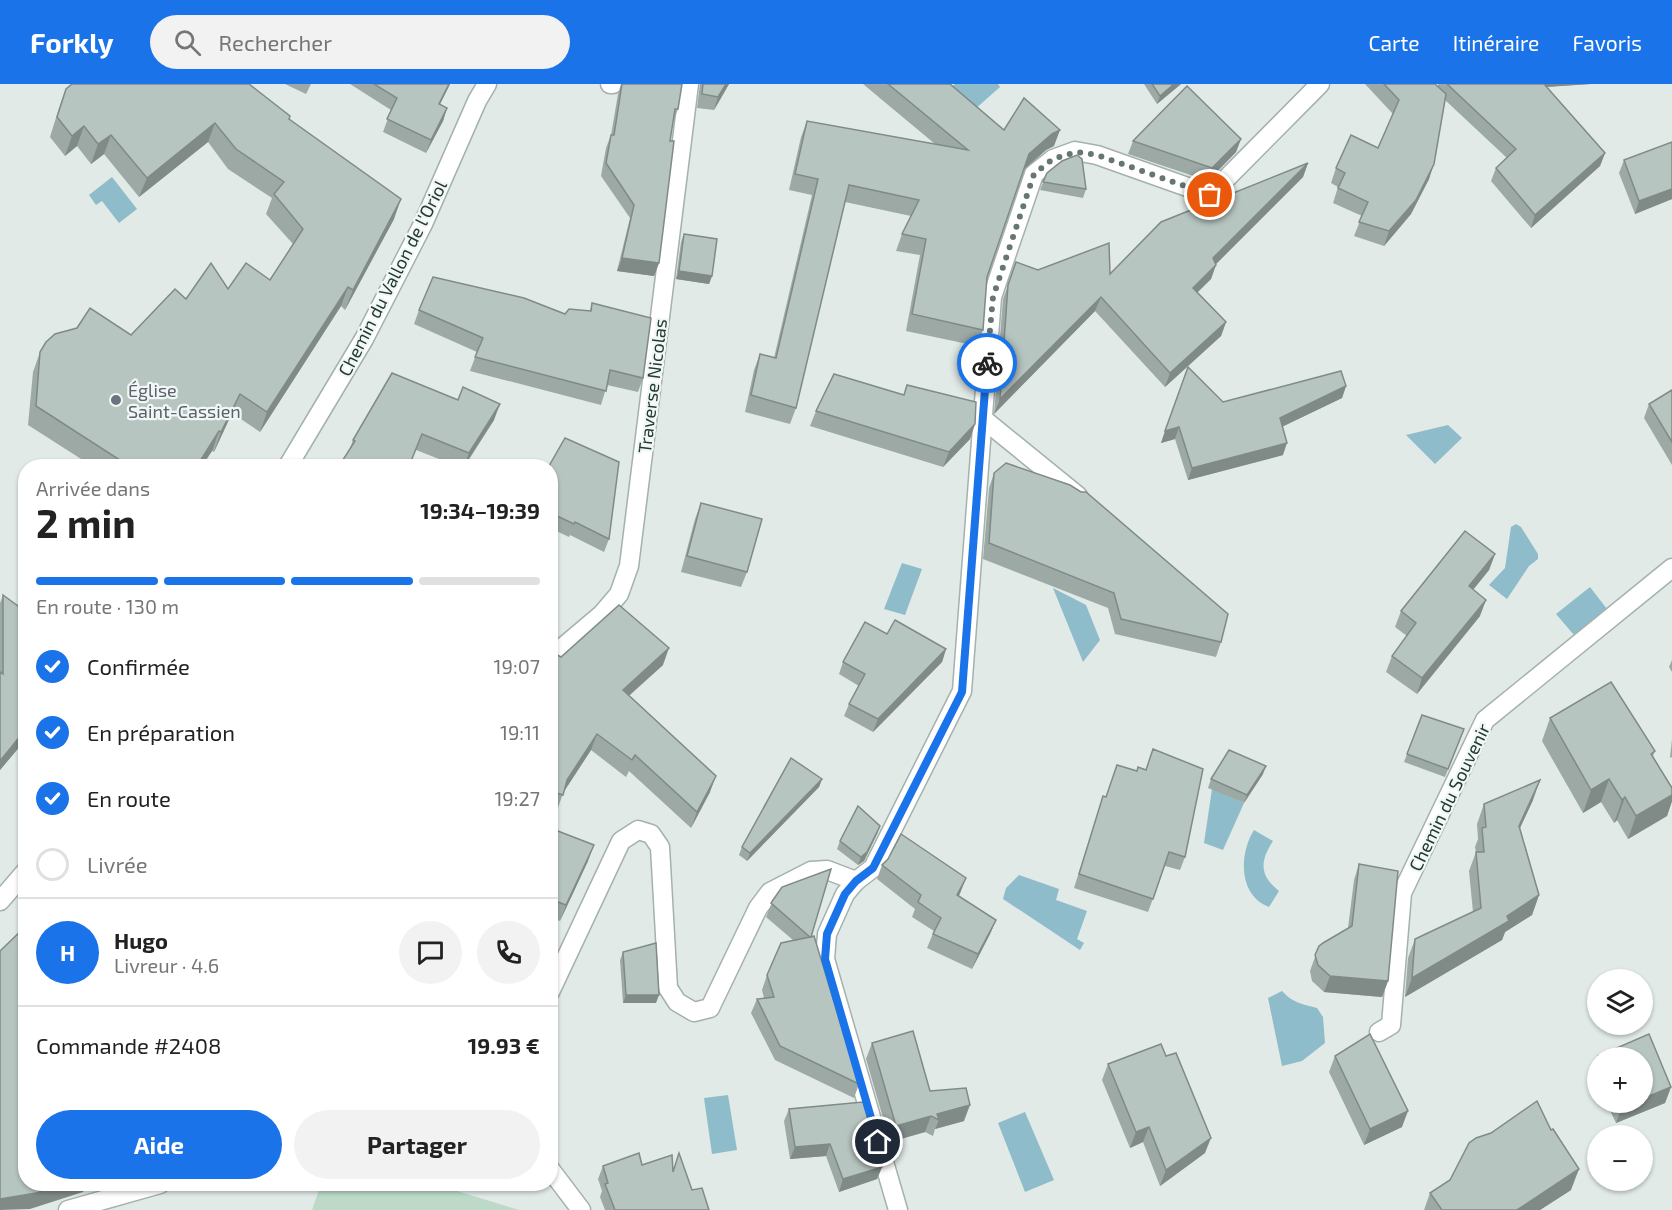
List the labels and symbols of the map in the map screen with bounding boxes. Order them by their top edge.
pin [1184,169,1235,220]
street label: Chemin du Vallon de l'Oriol [333,176,451,380]
street label: Traverse Nicolas [633,317,671,455]
courier [957,333,1017,393]
place label: Église Saint-Cassien [128,379,241,422]
marker: Église Saint-Cassien [109,393,123,407]
street label: Chemin du Souvenir [1404,720,1494,874]
pin [852,1116,903,1167]

